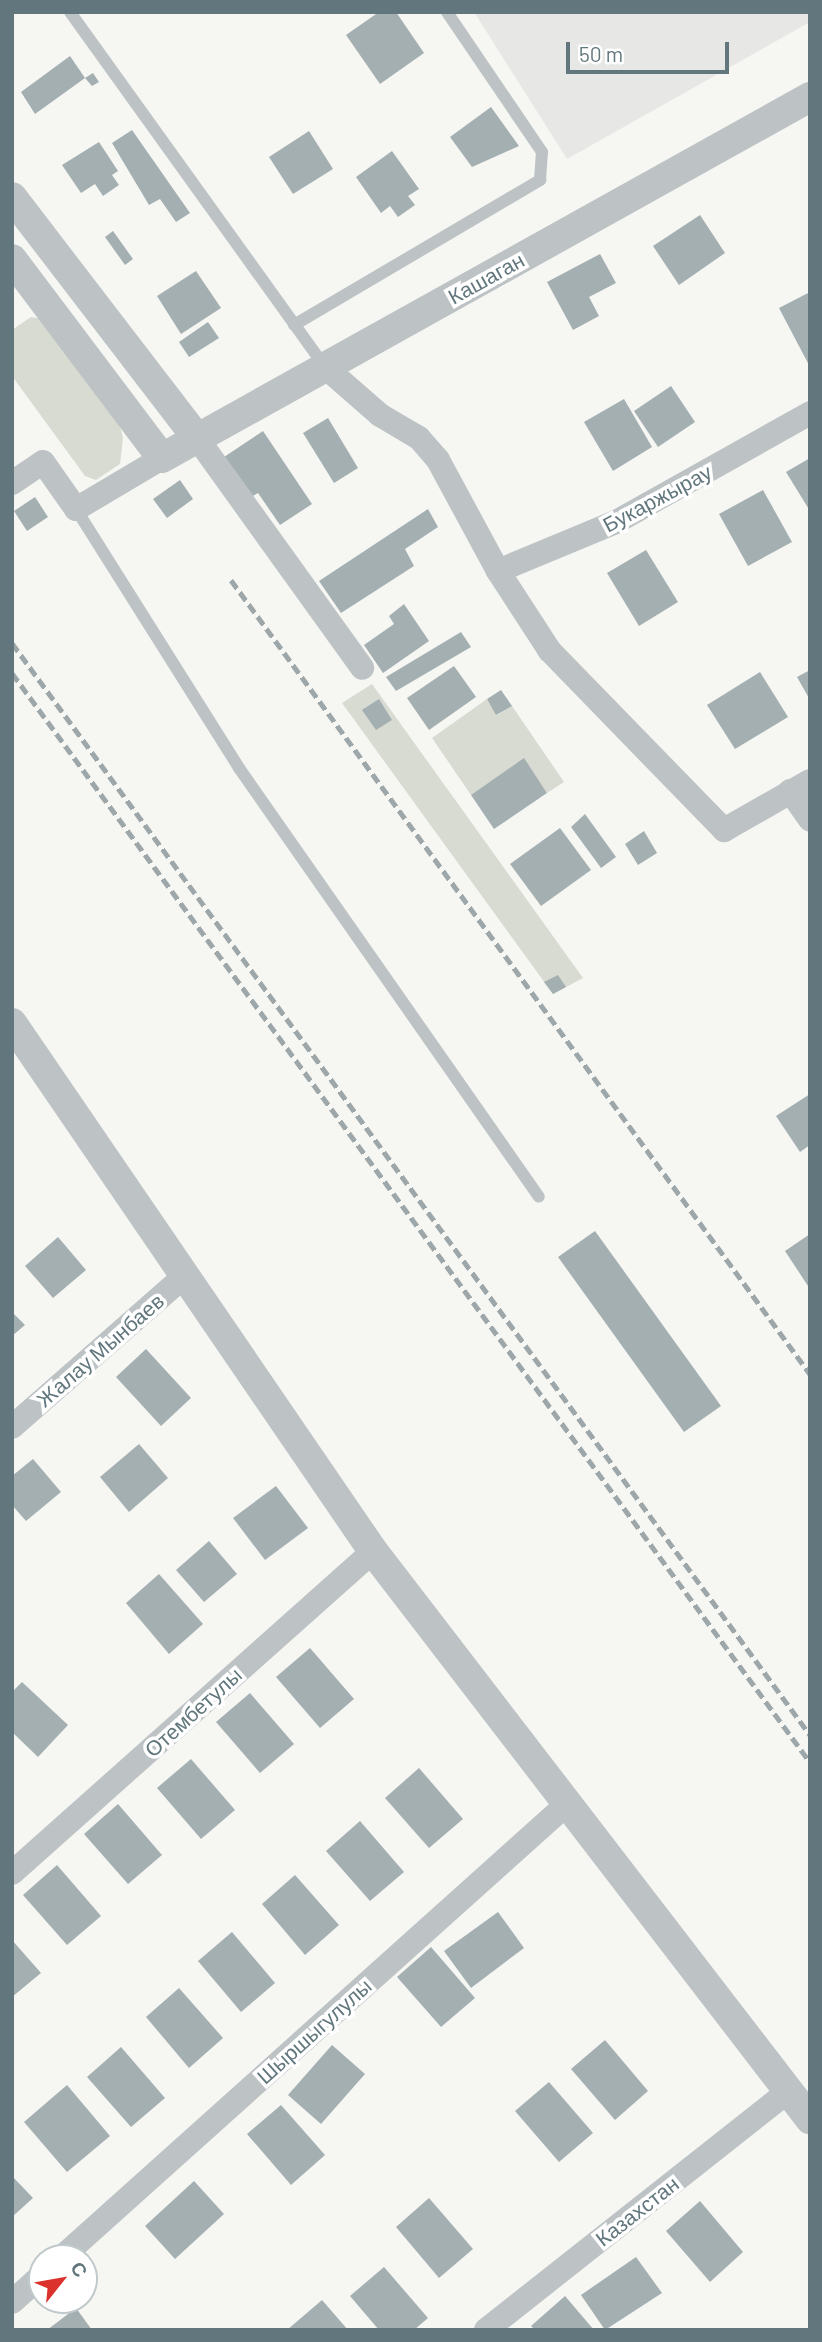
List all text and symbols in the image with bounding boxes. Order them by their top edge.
scale bar [570,28,733,72]
text: 50 m [579,41,623,66]
street label: Кашаган [444,247,528,309]
street label: Букаржырау [598,459,716,537]
street label: Жалау Мынбаев [31,1288,169,1412]
street label: Отембетулы [139,1662,247,1762]
street label: Шыршыгулулы [252,1973,376,2089]
street label: Казахстан [590,2171,684,2251]
north arrow [28,2244,98,2314]
text: С [66,2257,93,2281]

